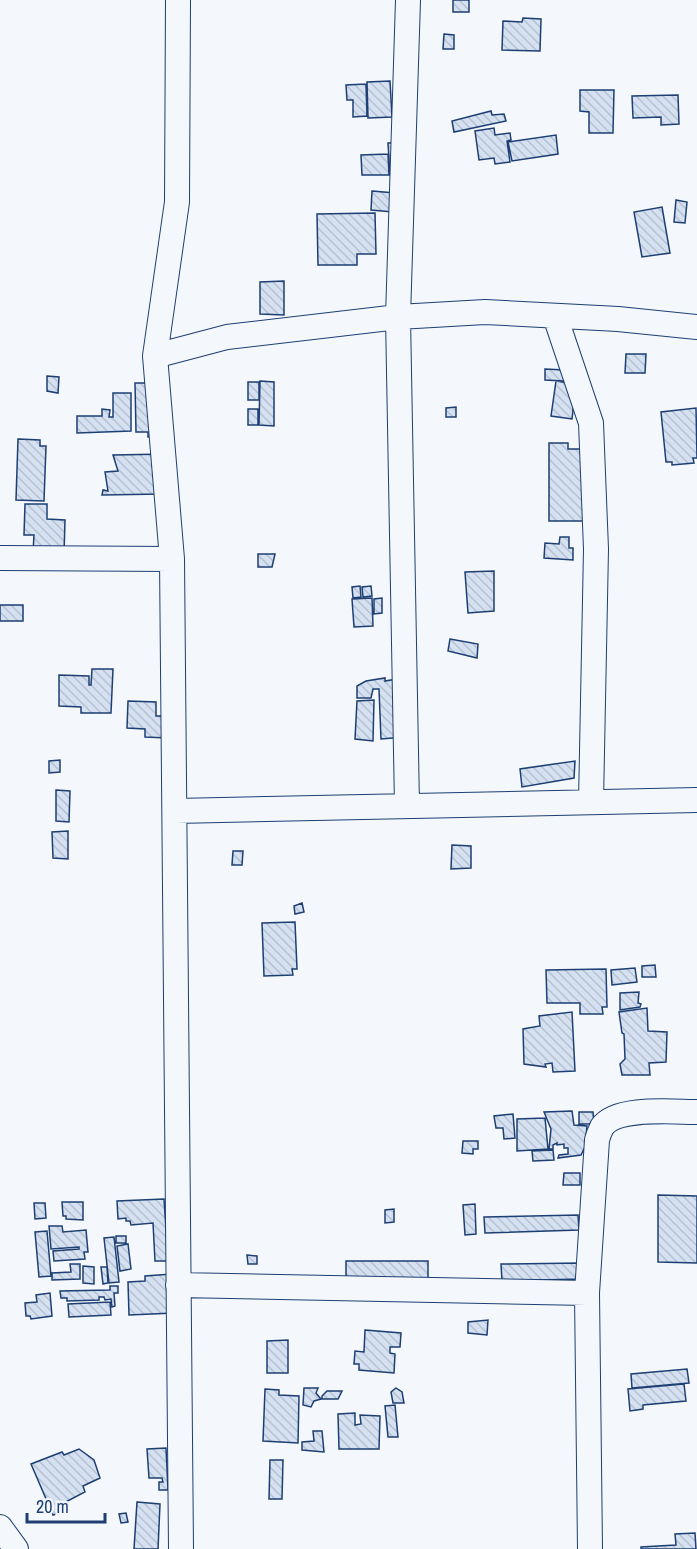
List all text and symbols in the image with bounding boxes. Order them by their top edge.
scale bar [27,1486,105,1524]
text: 20 m [36,1494,69,1519]

